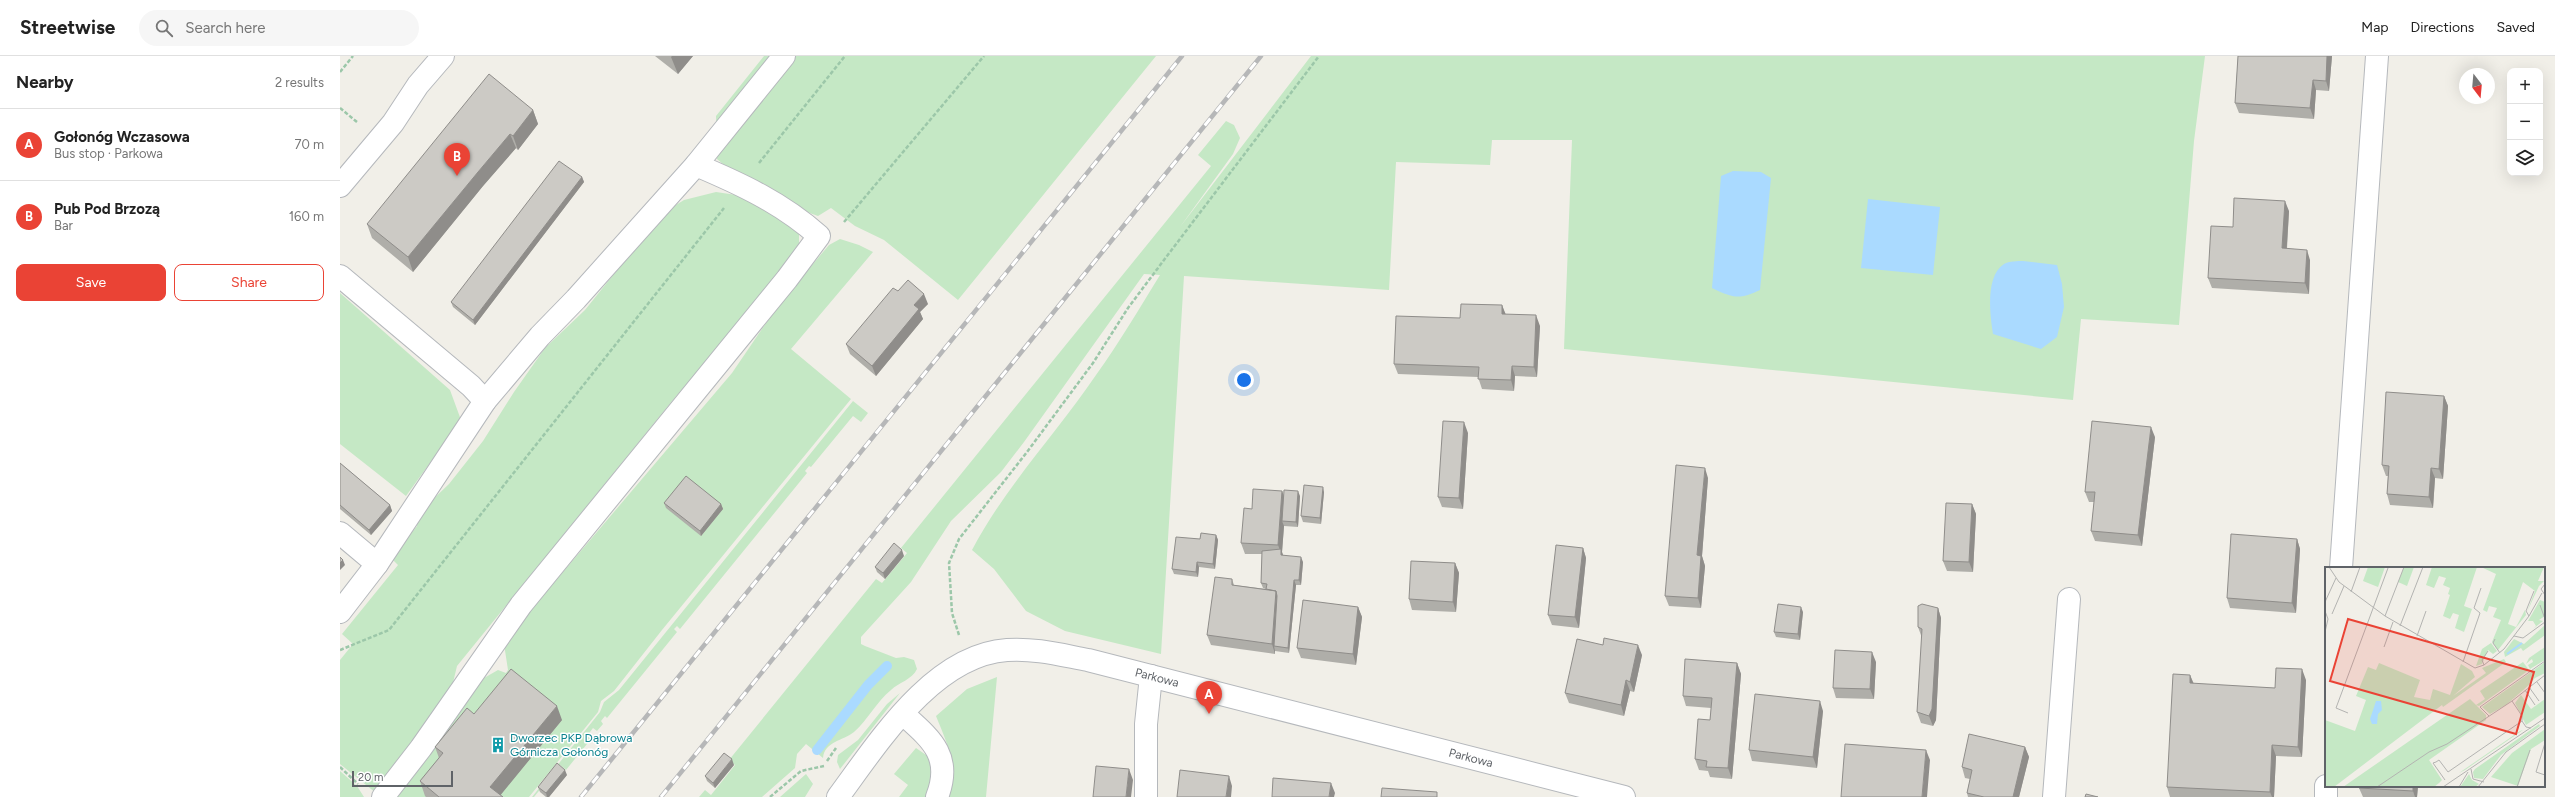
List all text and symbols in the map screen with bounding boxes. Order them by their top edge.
search box [139,10,419,46]
text: Streetwise [20,16,115,39]
icon: search [153,17,175,39]
text: Search here [185,19,265,37]
text: Map [2361,19,2389,36]
text: Directions [2411,19,2474,36]
text: Saved [2496,19,2535,36]
north arrow [2459,68,2495,104]
map controls [2507,68,2543,176]
button: + [2507,68,2543,104]
text: Nearby [16,72,74,92]
text: 2 results [275,75,324,90]
button: − [2507,104,2543,140]
text: Gołonóg Wczasowa [54,128,190,146]
text: A [24,137,34,152]
text: 70 m [294,137,324,152]
button: layers [2507,140,2543,176]
pin: B [444,143,470,176]
text: Bus stop · Parkowa [54,146,163,161]
text: Pub Pod Brzozą [54,200,160,218]
text: B [25,209,33,224]
text: 160 m [289,209,324,224]
text: Bar [54,218,73,233]
button: Save [16,264,166,301]
button: Share [174,264,324,301]
your location [1234,370,1254,390]
inset map [2325,567,2545,787]
street label: Parkowa [1133,665,1180,690]
pin: A [1196,681,1222,714]
place label: Dworzec PKP Dąbrowa Górnicza Gołonóg [510,731,632,759]
building icon: Dworzec PKP Dąbrowa Górnicza Gołonóg [489,736,507,754]
street label: Parkowa [1447,745,1494,770]
scale bar [352,769,453,788]
text: 20 m [358,771,383,784]

